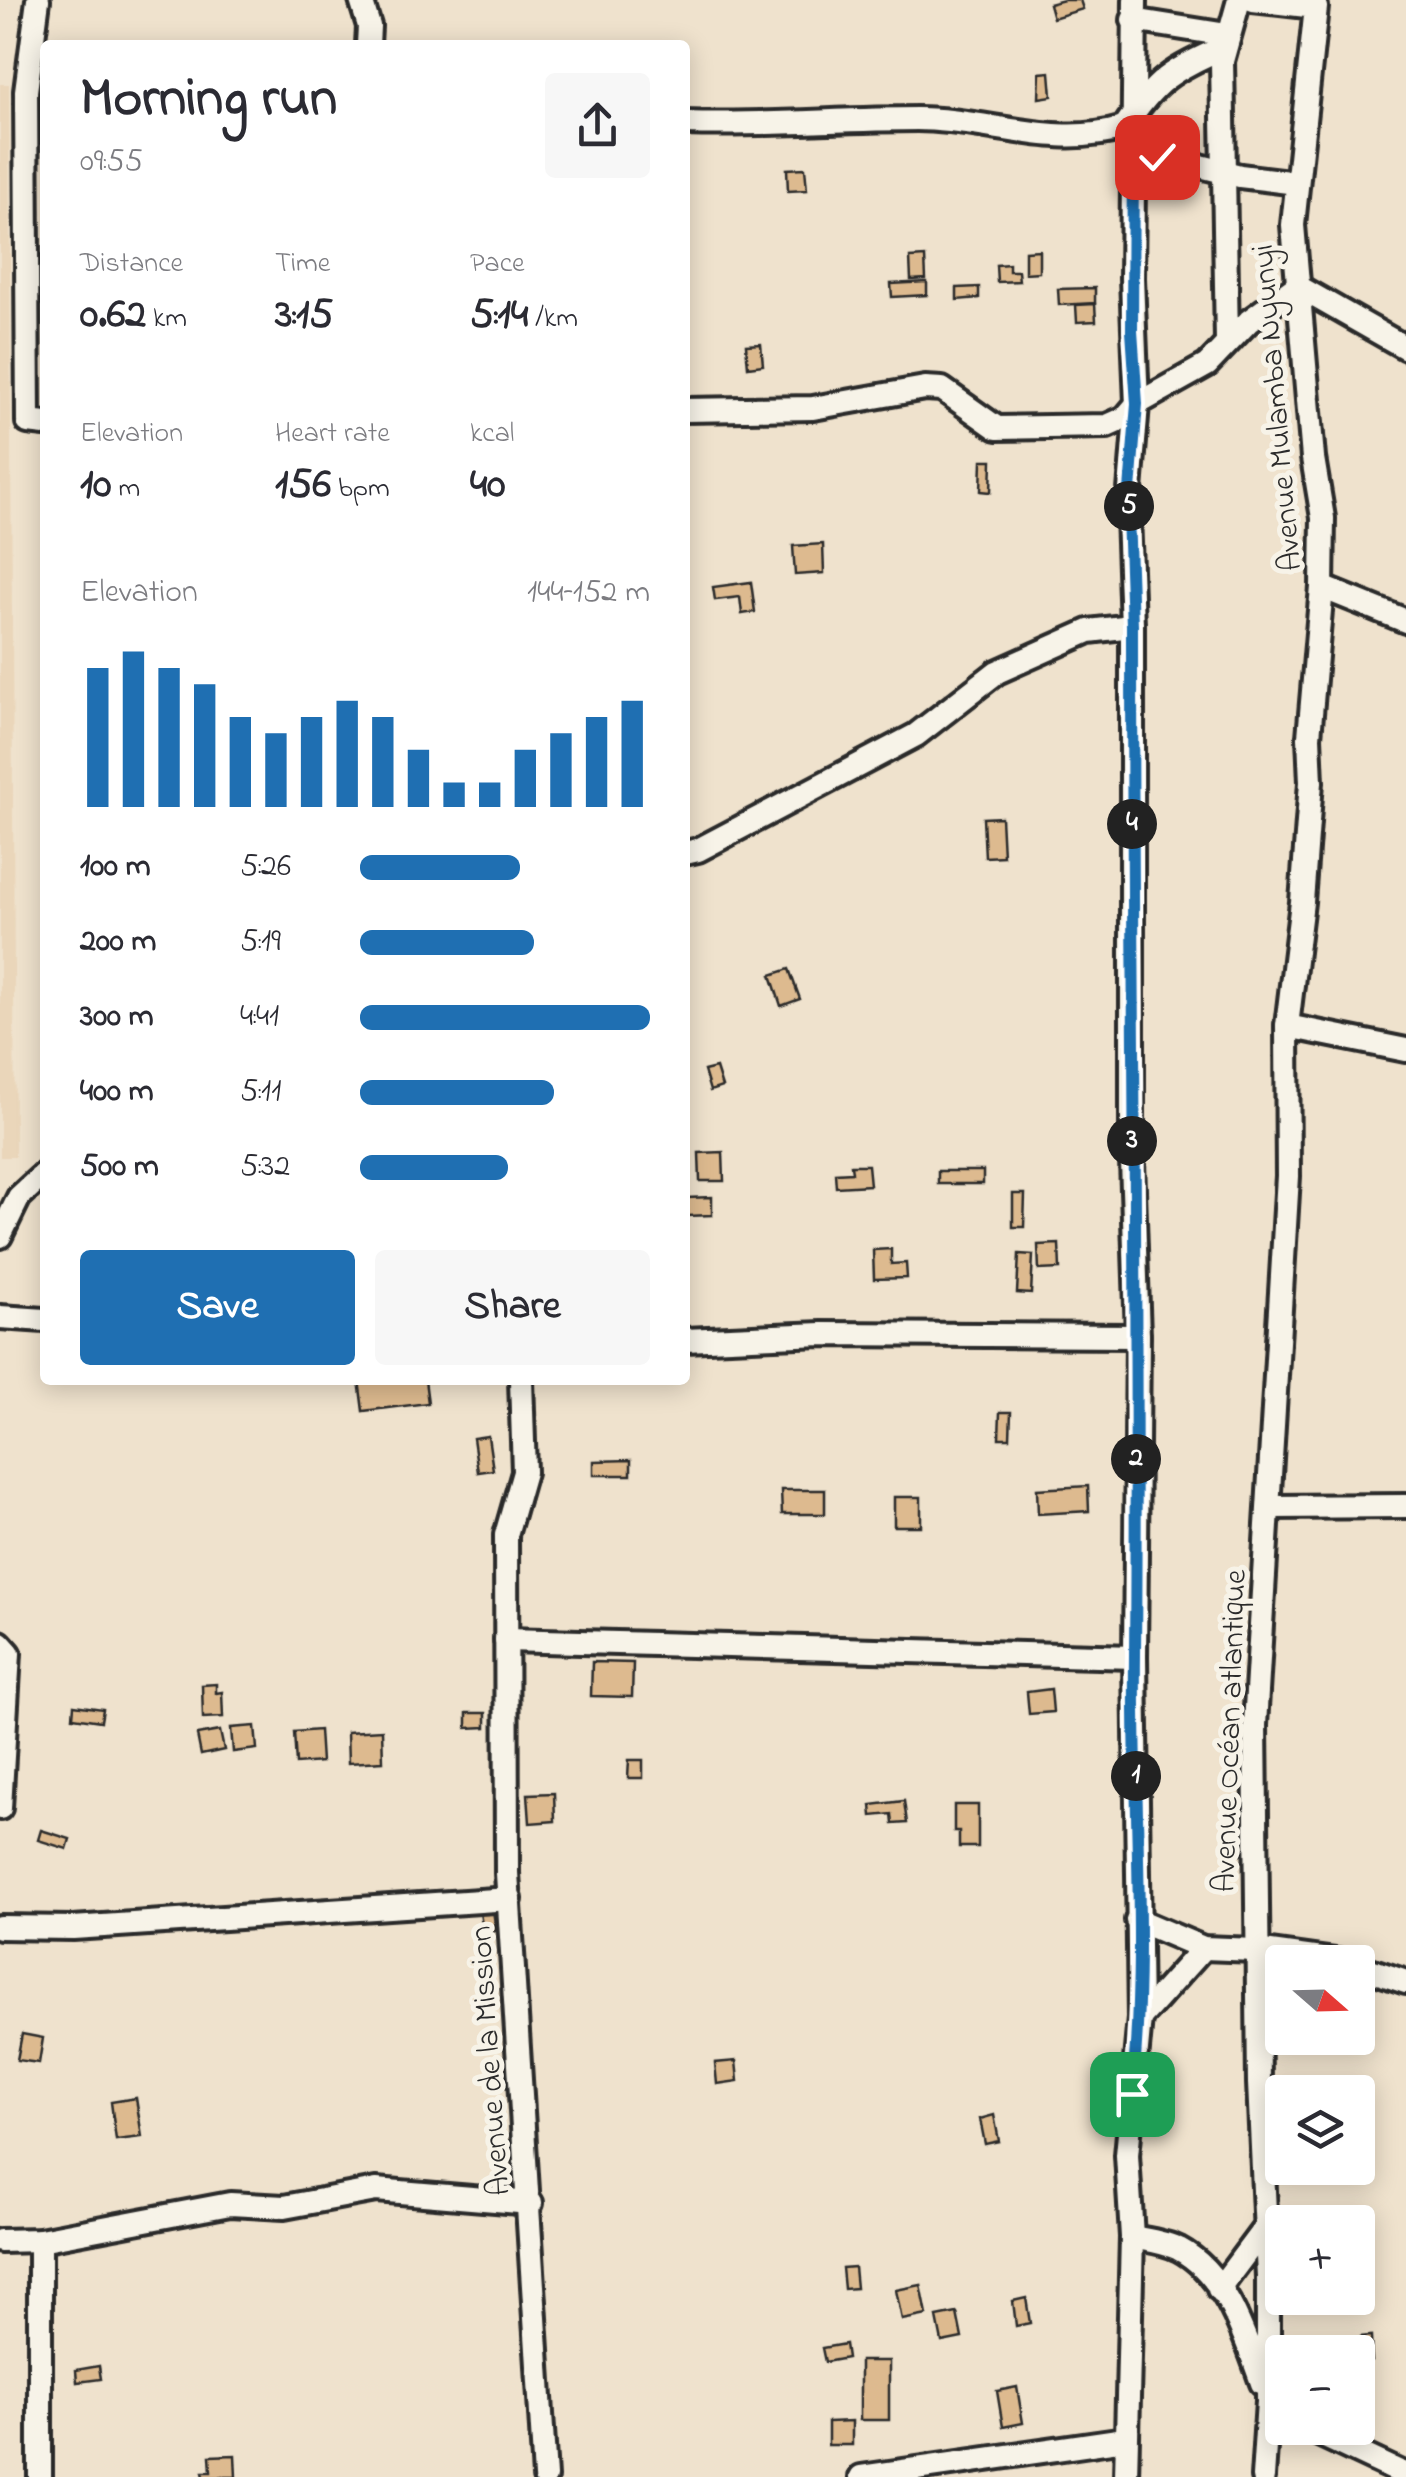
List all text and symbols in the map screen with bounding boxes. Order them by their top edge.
text: Morning run [80,61,337,141]
button: share [545,73,650,178]
pin [1115,115,1200,200]
icon: check [1130,130,1185,185]
text: 09:55 [80,139,143,186]
street label: Avenue Mulamba Nyunyi [1241,242,1316,573]
text: Distance [80,244,183,285]
text: Time [275,244,330,285]
text: Pace [470,244,525,285]
text: 0.62 [80,285,146,346]
text: 3:15 [275,285,333,346]
text: 5:14 [470,285,528,346]
text: km [146,299,187,340]
text: /km [528,299,578,340]
text: Elevation [80,414,183,455]
text: Heart rate [275,414,390,455]
text: kcal [470,414,515,455]
text: 10 [80,455,112,516]
text: 156 [275,455,331,516]
text: 40 [470,455,505,516]
text: m [112,469,140,510]
text: bpm [331,469,390,510]
pin: 5 [1104,481,1154,531]
text: 5 [1121,485,1137,526]
text: Elevation [80,570,198,617]
text: 144–152 m [527,570,650,617]
pin: 4 [1107,799,1157,849]
text: 4 [1126,803,1138,844]
text: 100 m [80,844,151,891]
text: 5:26 [240,844,291,891]
text: 200 m [80,919,156,966]
text: 5:19 [240,919,281,966]
text: 300 m [80,994,154,1041]
text: 4:41 [240,994,279,1041]
text: 400 m [80,1069,154,1116]
text: 5:11 [240,1069,281,1116]
pin: 3 [1107,1116,1157,1166]
text: 3 [1126,1120,1138,1161]
text: 500 m [80,1144,159,1191]
text: 5:32 [240,1144,290,1191]
button: Save [80,1250,355,1365]
button: Share [375,1250,650,1365]
pin: 2 [1111,1434,1161,1484]
text: 2 [1129,1438,1143,1479]
street label: Avenue Océan atlantique [1202,1568,1261,1893]
pin: 1 [1111,1751,1161,1801]
text: 1 [1132,1755,1140,1796]
street label: Avenue de la Mission [459,1924,524,2197]
north arrow [1265,1945,1375,2055]
map controls [1265,1945,1375,2445]
pin [1090,2052,1175,2137]
icon: arrive [1105,2067,1160,2122]
button: layers [1265,2075,1375,2185]
button: + [1265,2205,1375,2315]
button: − [1265,2335,1375,2445]

